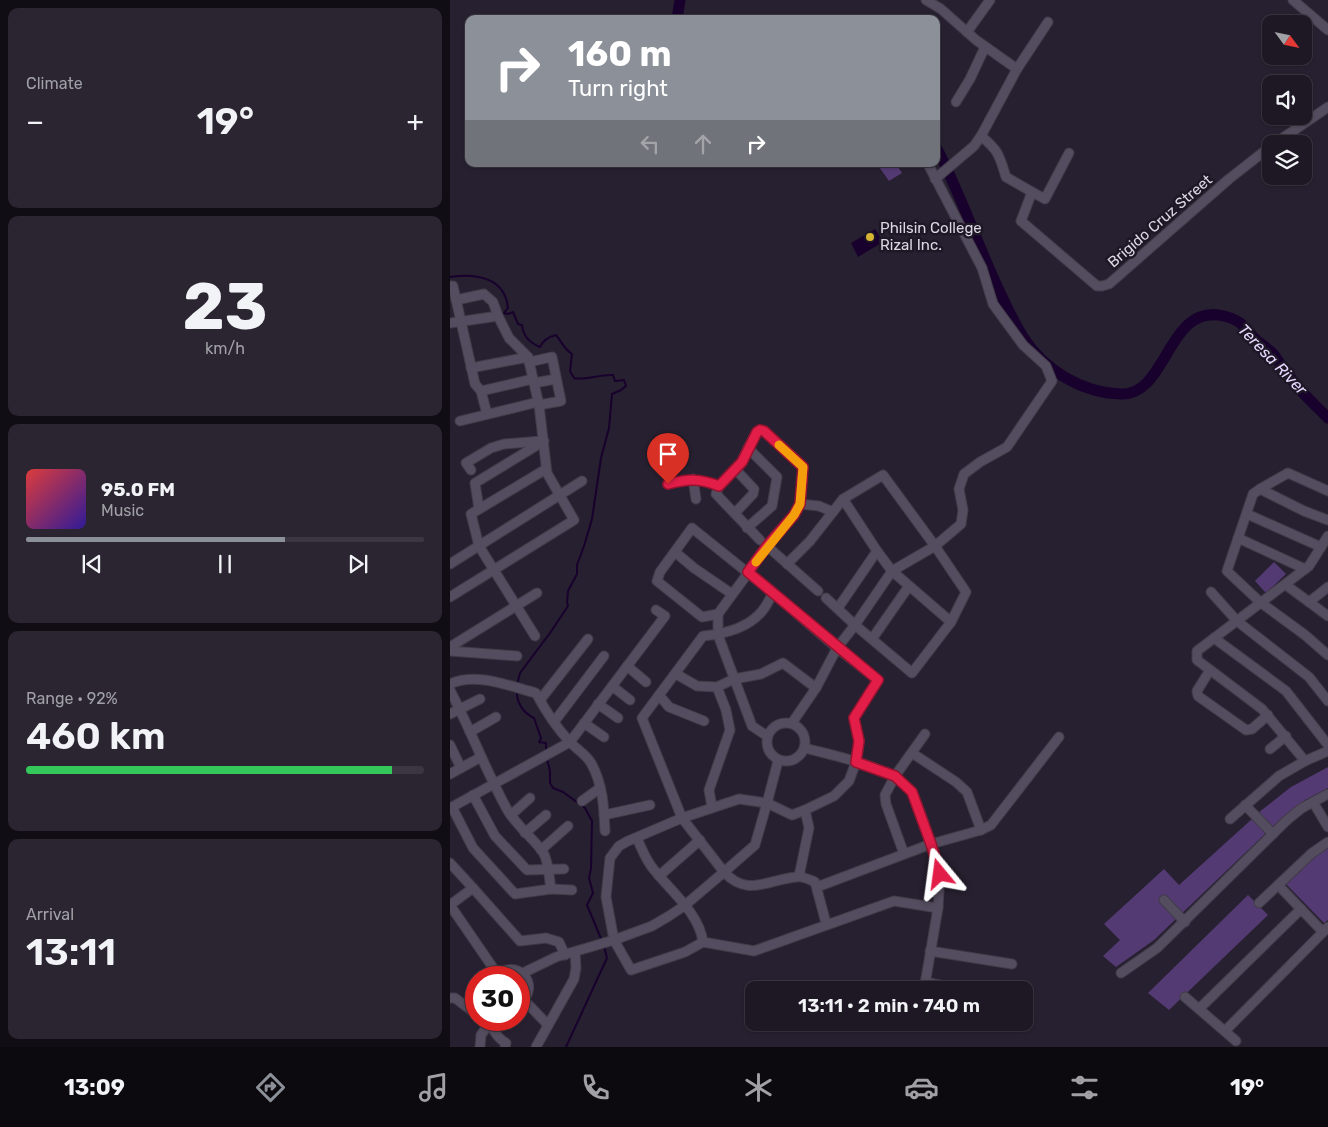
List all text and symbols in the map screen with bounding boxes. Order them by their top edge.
north arrow [1262,15,1312,65]
map controls [1262,15,1312,185]
text: 160 m [568,33,672,75]
icon: right [485,35,550,100]
text: Climate [26,74,83,93]
text: Turn right [568,75,668,102]
button: sound [1262,75,1312,125]
text: 19° [197,98,254,144]
text: − [26,105,44,138]
text: + [407,105,424,138]
icon: left [636,130,664,158]
icon: ahead [689,130,717,158]
icon: right [742,130,770,158]
button: layers [1262,135,1312,185]
street label: Brigido Cruz Street [1104,171,1216,271]
place label: Philsin College Rizal Inc. [880,219,982,254]
marker: Philsin College Rizal Inc. [864,231,876,243]
text: 23 [182,268,268,345]
water label: Teresa River [1234,320,1312,399]
text: km/h [205,339,245,358]
pin [647,433,689,484]
icon: arrive [654,440,682,468]
text: 95.0 FM [101,478,175,501]
text: Music [101,501,144,520]
icon: previous [78,550,106,578]
icon: pause [211,550,239,578]
icon: next [344,550,372,578]
text: Range · 92% [26,689,118,708]
text: 460 km [26,713,165,759]
position arrow [913,847,965,899]
text: Arrival [26,905,74,924]
text: 13:11 [26,929,116,975]
speed limit sign: 30 [465,966,530,1031]
text: 13:11 · 2 min · 740 m [798,994,980,1017]
icon: directions [253,1070,288,1105]
icon: music [416,1070,451,1105]
icon: phone [578,1070,613,1105]
icon: climate [741,1070,776,1105]
icon: car [904,1070,939,1105]
icon: filters [1067,1070,1102,1105]
text: 13:09 [64,1074,125,1101]
text: 19° [1230,1074,1264,1101]

